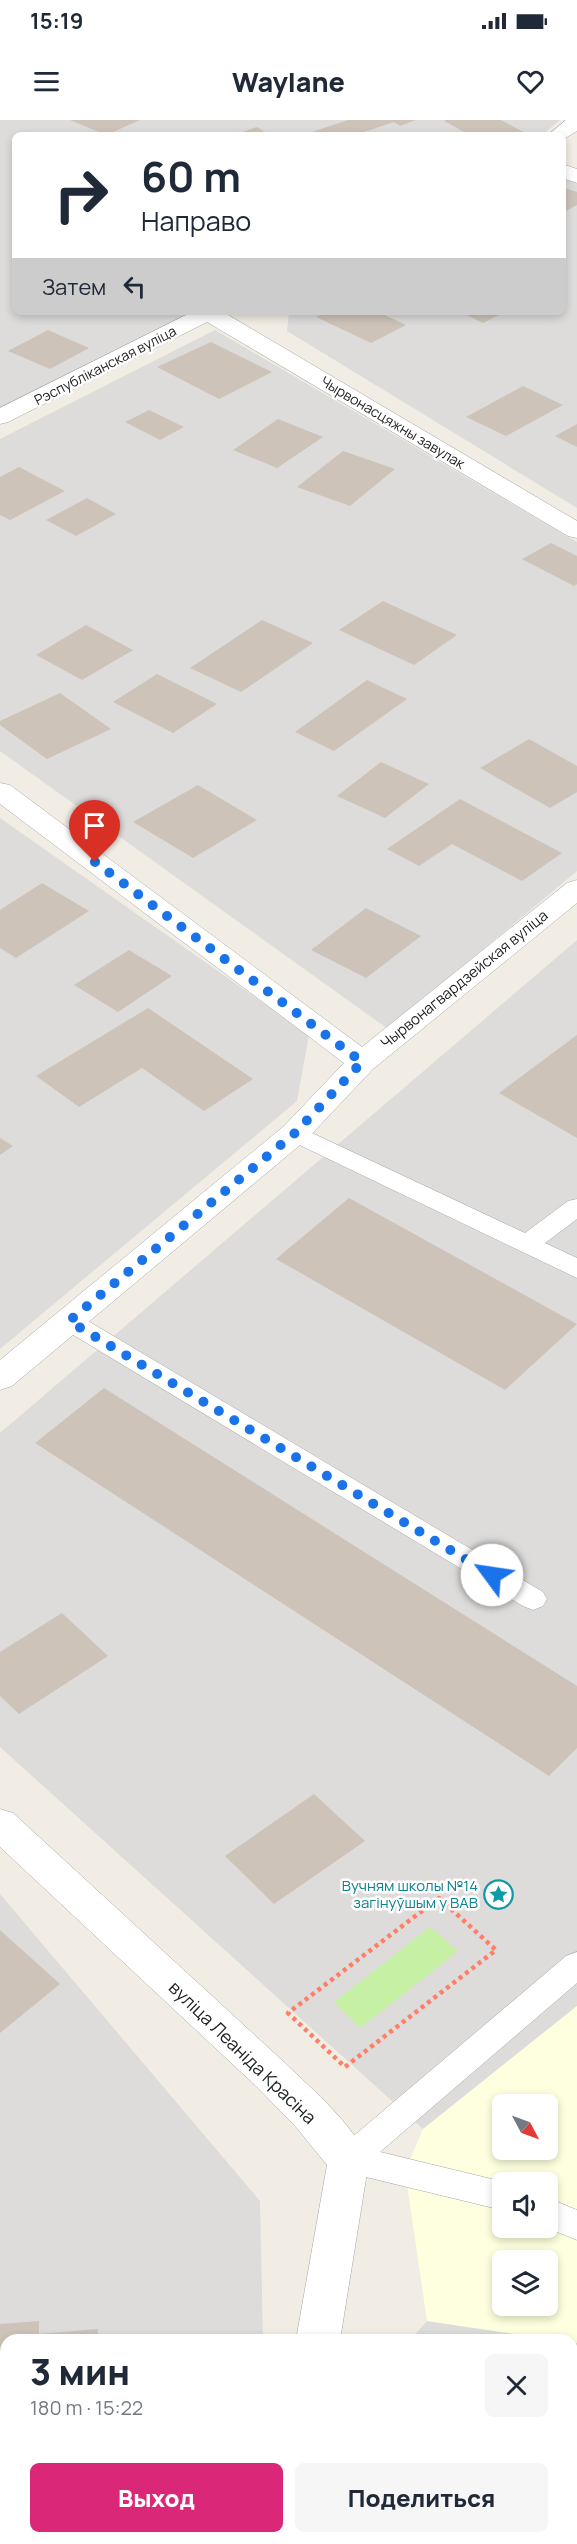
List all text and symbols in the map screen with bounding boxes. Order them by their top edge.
text: 15:19 [30,6,83,36]
text: Waylane [232,63,345,100]
icon: menu [30,65,63,98]
icon: heart [514,65,547,98]
text: 60 m [141,147,241,205]
icon: right [42,156,120,234]
text: Направо [141,202,251,239]
icon: left [118,270,151,303]
text: Затем [42,272,106,302]
street label: Рэспубліканская вуліца [31,321,179,409]
street label: Чырвонасцяжны завулак [317,371,470,473]
pin [69,800,120,862]
icon: arrive [78,809,111,842]
street label: Чырвонагвардзейская вуліца [376,905,552,1053]
position arrow [460,1543,524,1607]
place label: Вучням школы №14 загінуўшым у ВАВ [342,1875,478,1913]
place icon: Вучням школы №14 загінуўшым у ВАВ [483,1878,515,1910]
street label: вуліца Леаніда Красіна [164,1975,322,2129]
north arrow [492,2094,558,2160]
map controls [492,2094,558,2316]
button: sound [492,2172,558,2238]
button: layers [492,2250,558,2316]
text: 3 мин [30,2347,130,2396]
button: close [485,2354,548,2417]
text: 180 m · 15:22 [30,2394,143,2421]
button: Выход [30,2463,283,2532]
button: Поделиться [295,2463,548,2532]

